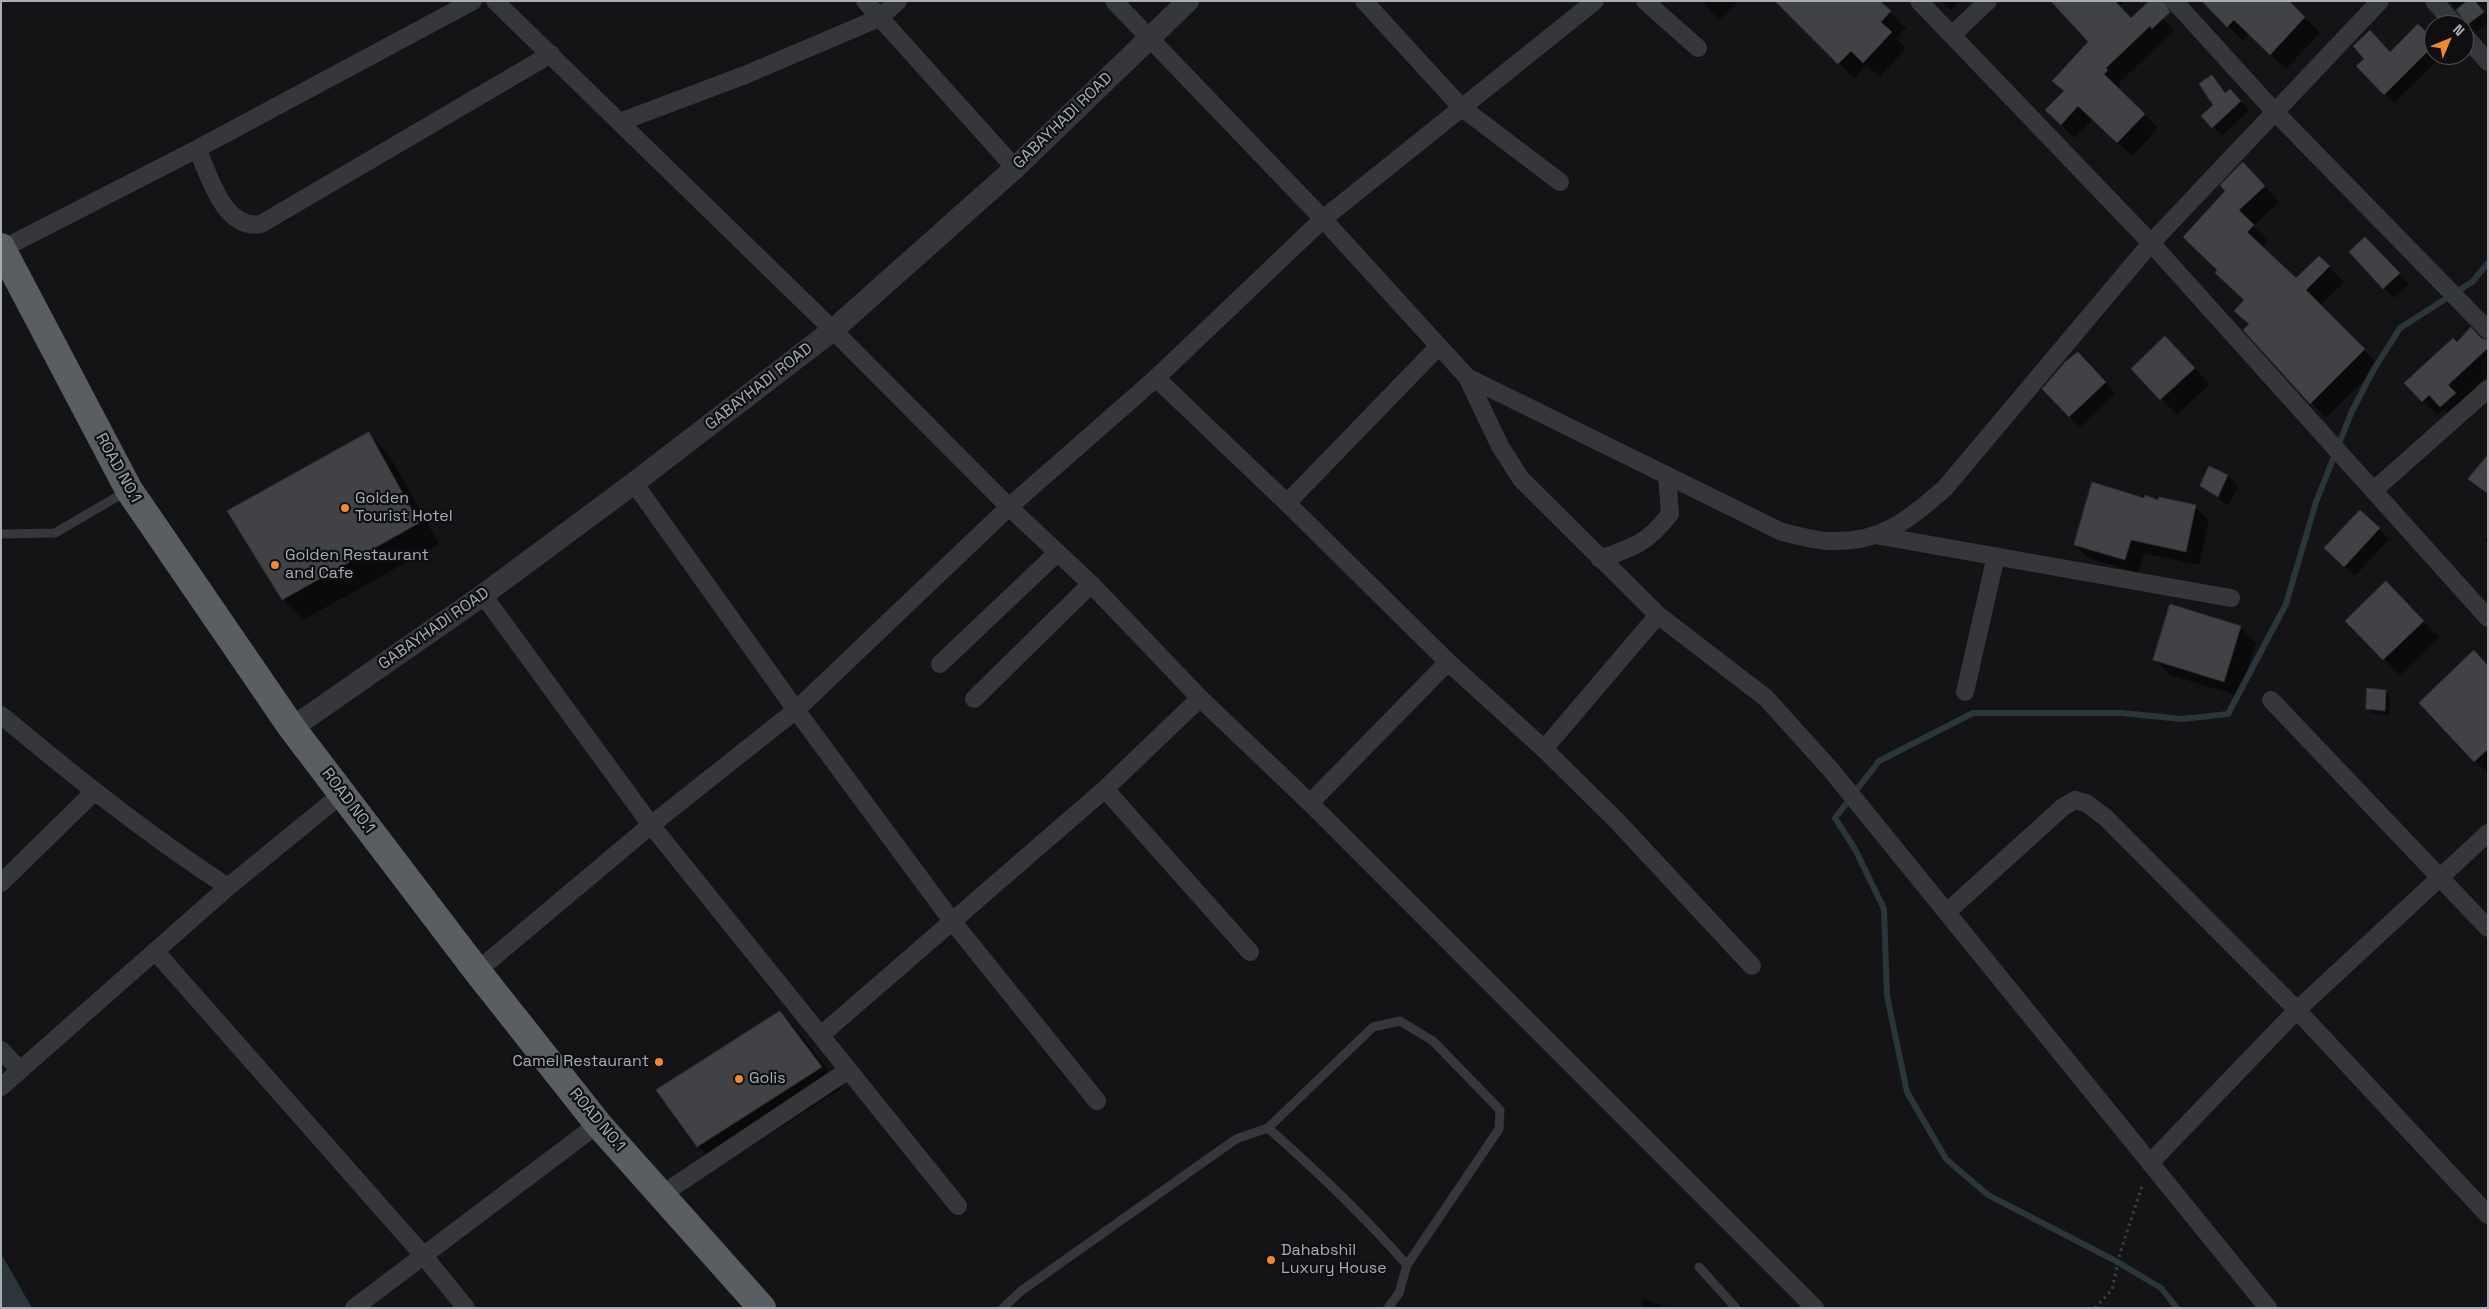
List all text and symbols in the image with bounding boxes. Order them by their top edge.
north arrow [2424,15,2474,65]
text: N [2449,20,2469,40]
street label: GABAYHADI ROAD [1009,69,1117,173]
street label: GABAYHADI ROAD [702,339,816,435]
street label: ROAD NO.1 [91,430,145,506]
place label: Golden Tourist Hotel [355,489,453,527]
marker: Golden Tourist Hotel [339,502,351,514]
place label: Golden Restaurant and Cafe [285,546,429,584]
marker: Golden Restaurant and Cafe [269,559,281,571]
street label: GABAYHADI ROAD [375,584,493,674]
street label: ROAD NO.1 [317,765,379,837]
place label: Camel Restaurant [512,1052,649,1072]
marker: Camel Restaurant [653,1056,665,1068]
place label: Golis [749,1069,786,1089]
marker: Golis [733,1073,745,1085]
street label: ROAD NO.1 [565,1085,629,1155]
place label: Dahabshil Luxury House [1281,1241,1387,1279]
marker: Dahabshil Luxury House [1265,1254,1277,1266]

